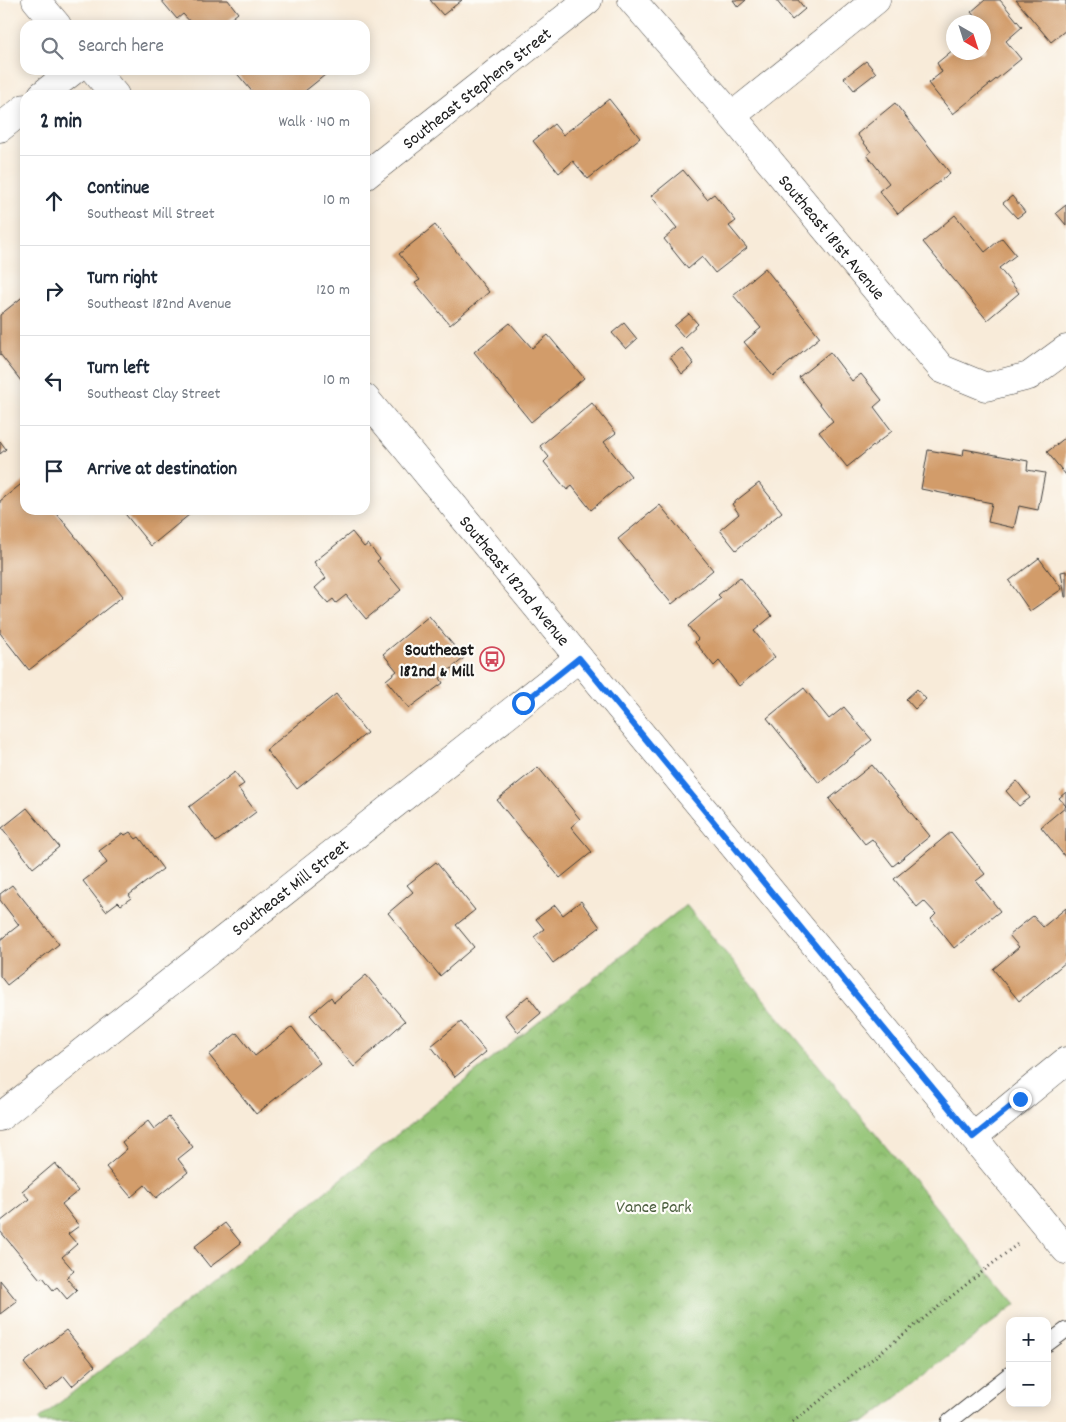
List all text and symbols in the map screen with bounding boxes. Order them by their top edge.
north arrow [946,15,991,60]
search box [20,20,370,75]
street label: Southeast Stephens Street [398,23,558,157]
icon: search [38,34,66,62]
text: Search here [78,34,164,61]
text: 2 min [40,108,82,138]
text: Walk · 140 m [278,111,350,134]
street label: Southeast 181st Avenue [771,170,890,306]
text: Continue [87,176,149,203]
icon: ahead [40,187,68,215]
text: 10 m [323,189,350,212]
text: Southeast Mill Street [87,203,215,226]
text: Turn right [87,266,158,293]
icon: right [40,277,68,305]
text: 120 m [316,279,350,302]
text: Southeast 182nd Avenue [87,293,231,316]
text: Turn left [87,356,150,383]
icon: left [40,367,68,395]
text: 10 m [323,369,350,392]
text: Southeast Clay Street [87,383,220,406]
icon: arrive [40,457,68,485]
text: Arrive at destination [87,457,237,484]
street label: Southeast 182nd Avenue [452,511,574,653]
place label: Southeast 182nd & Mill [400,639,475,685]
bus stop icon: Southeast 182nd & Mill [479,646,505,672]
route start [512,692,535,715]
street label: Southeast Mill Street [227,834,356,944]
route end [1009,1088,1032,1111]
park label: Vance Park [616,1196,692,1221]
map controls [1006,1317,1051,1407]
button: + [1006,1317,1051,1362]
button: − [1006,1362,1051,1407]

